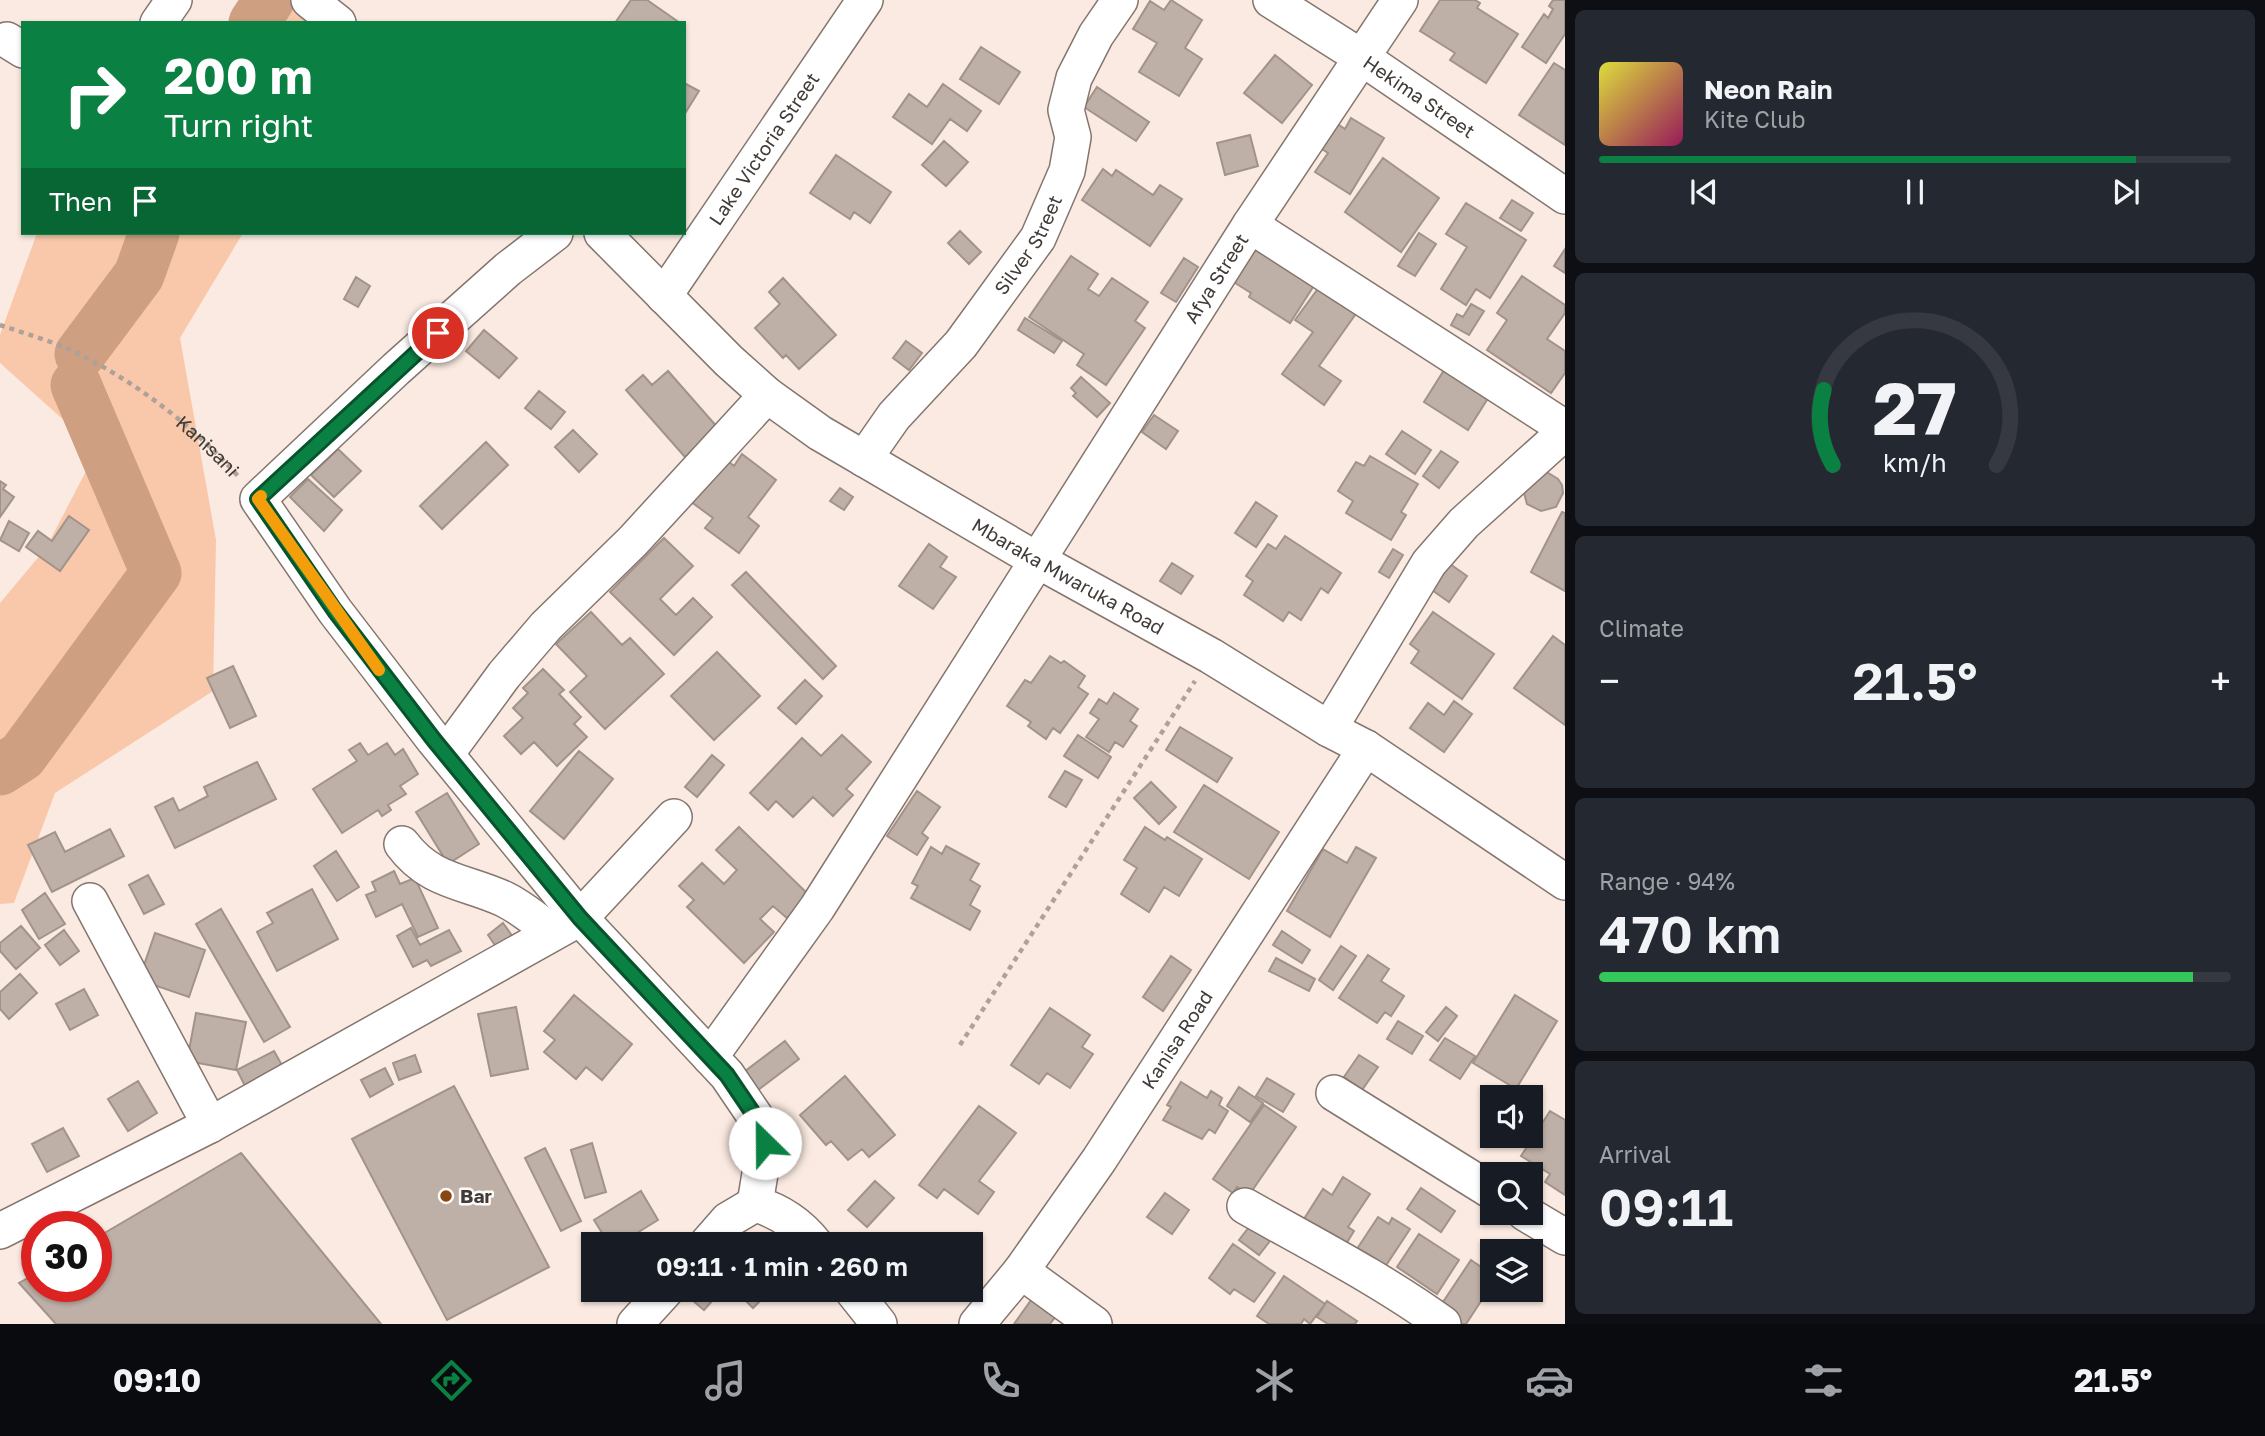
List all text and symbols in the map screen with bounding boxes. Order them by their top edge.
text: 200 m [164,46,313,105]
icon: right [49,49,140,140]
street label: Hekima Street [1359,50,1480,142]
street label: Lake Victoria Street [704,68,824,229]
text: Neon Rain [1704,74,1833,105]
text: Kite Club [1704,105,1805,133]
text: Turn right [164,106,313,144]
icon: previous [1685,173,1723,211]
icon: pause [1896,173,1934,211]
icon: next [2107,173,2145,211]
icon: arrive [126,182,164,220]
text: Then [49,186,112,217]
street label: Silver Street [989,191,1066,299]
street label: Afya Street [1179,229,1253,327]
pin [408,303,468,363]
icon: arrive [419,314,457,352]
text: 27 [1873,365,1957,452]
street label: Kanisani [172,410,244,481]
text: km/h [1883,447,1947,478]
street label: Mbaraka Mwaruka Road [968,513,1168,639]
text: Climate [1599,614,1684,642]
text: 21.5° [1853,649,1977,711]
text: − [1599,658,1620,703]
text: + [2210,658,2231,703]
text: Range · 94% [1599,867,1735,895]
text: 470 km [1599,902,1781,964]
street label: Kanisa Road [1136,986,1217,1093]
map controls [1480,1085,1543,1302]
button: sound [1480,1085,1543,1148]
position arrow [728,1106,802,1180]
text: Arrival [1599,1140,1671,1168]
button: search [1480,1162,1543,1225]
text: 09:11 [1599,1175,1733,1237]
place label: Bar [460,1184,492,1207]
marker: Bar [438,1188,454,1204]
speed limit sign: 30 [21,1211,112,1302]
button: layers [1480,1239,1543,1302]
text: 09:11 · 1 min · 260 m [656,1251,908,1282]
icon: directions [427,1356,476,1405]
icon: music [701,1356,750,1405]
icon: phone [976,1356,1025,1405]
icon: climate [1250,1356,1299,1405]
icon: car [1525,1356,1574,1405]
icon: filters [1799,1356,1848,1405]
text: 09:10 [113,1361,201,1399]
text: 21.5° [2074,1361,2152,1399]

